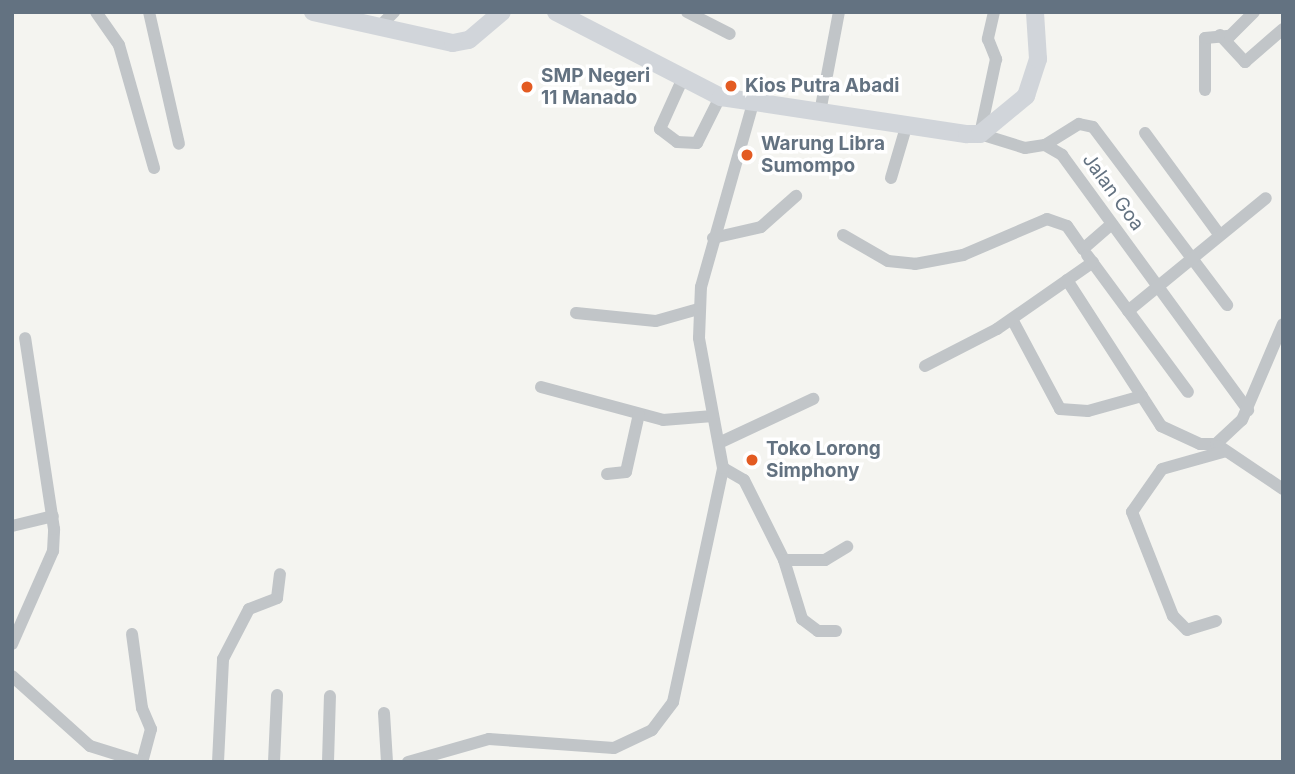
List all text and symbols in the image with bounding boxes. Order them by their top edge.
place label: SMP Negeri 11 Manado [541,65,650,109]
place label: Kios Putra Abadi [745,75,899,97]
marker: Kios Putra Abadi [723,78,739,94]
marker: SMP Negeri 11 Manado [519,79,535,95]
place label: Warung Libra Sumompo [761,133,885,177]
marker: Warung Libra Sumompo [739,147,755,163]
street label: Jalan Goa [1077,149,1149,235]
place label: Toko Lorong Simphony [766,438,881,482]
marker: Toko Lorong Simphony [744,452,760,468]

